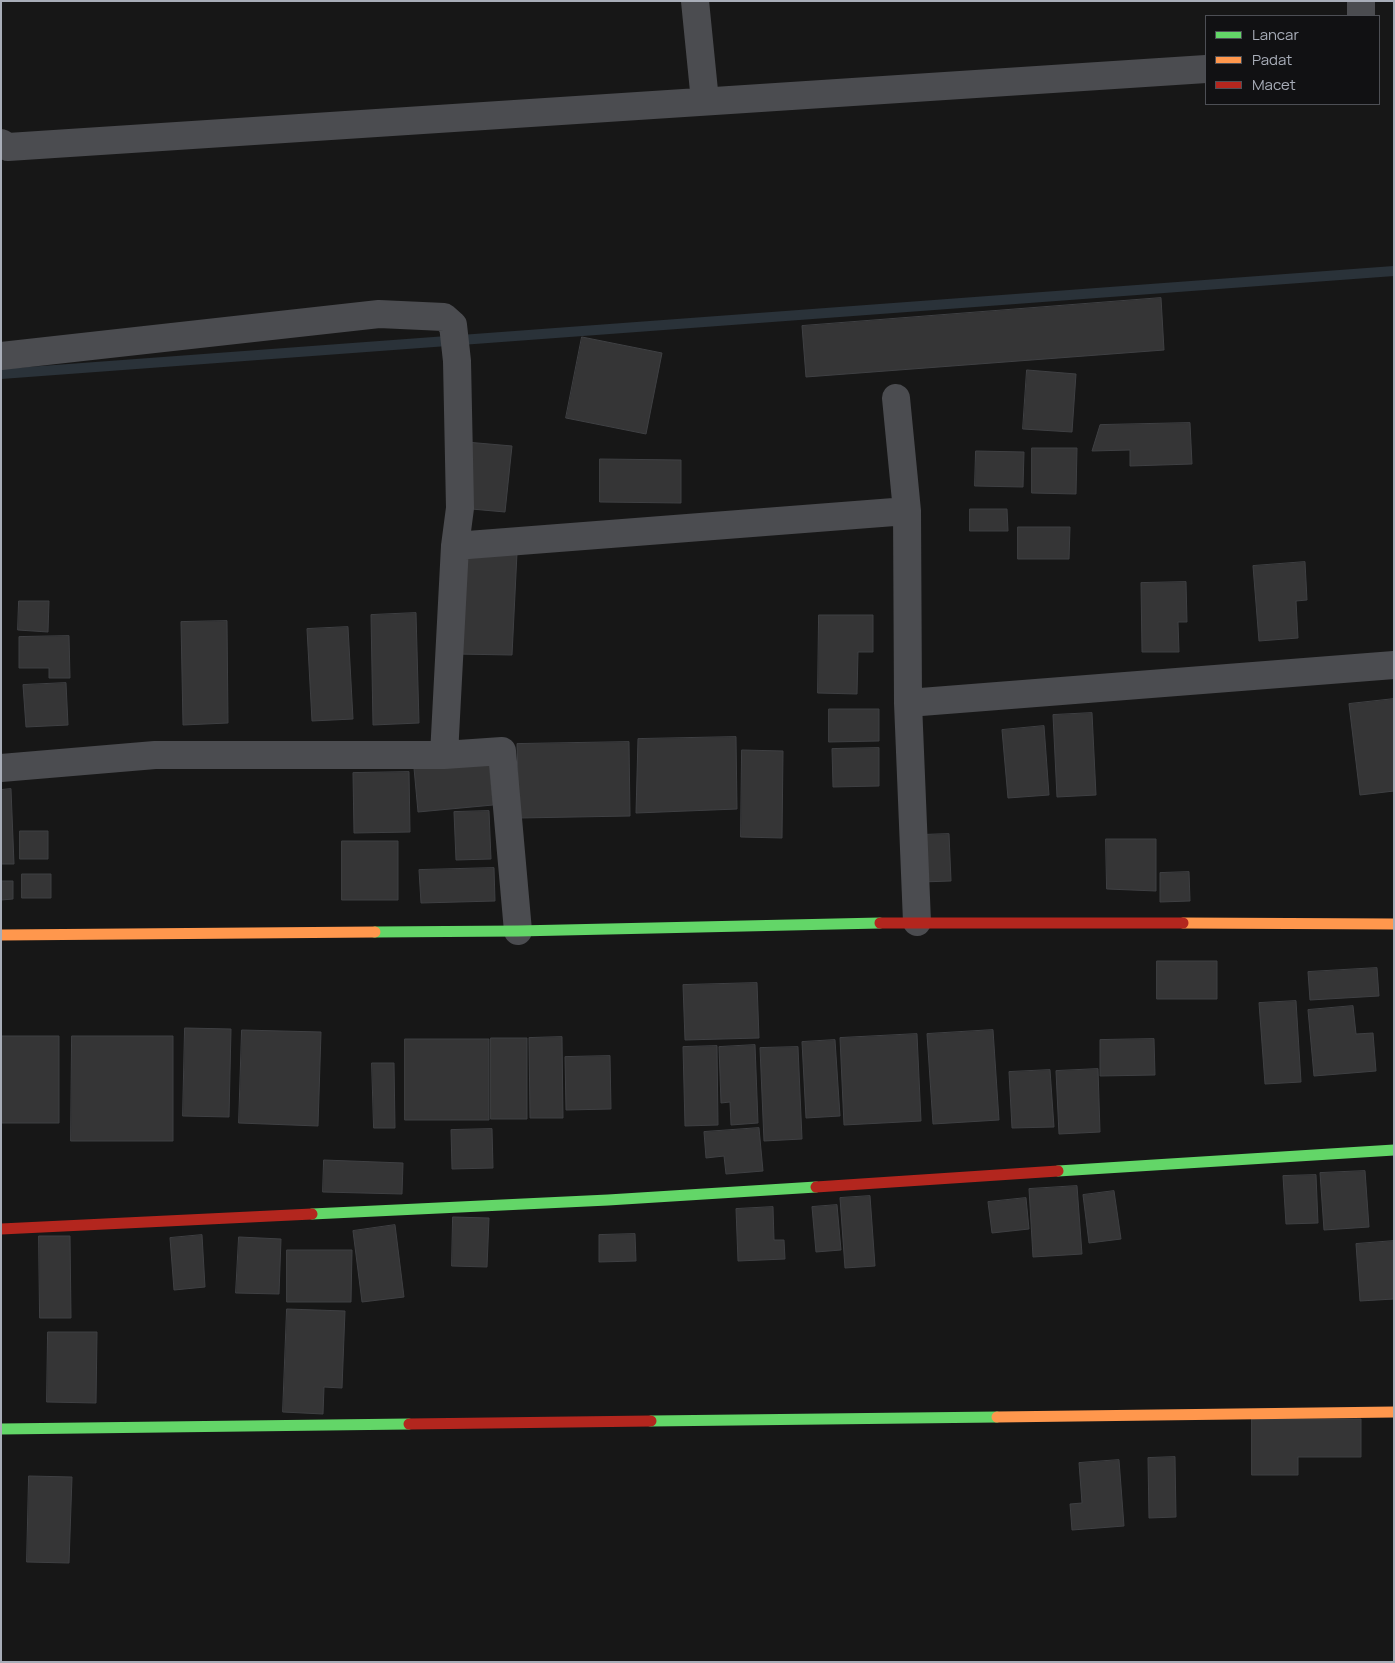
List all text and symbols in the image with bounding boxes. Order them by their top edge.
legend [1205,15,1380,105]
text: Lancar [1252,24,1299,45]
text: Padat [1252,49,1292,70]
text: Macet [1252,74,1296,95]

